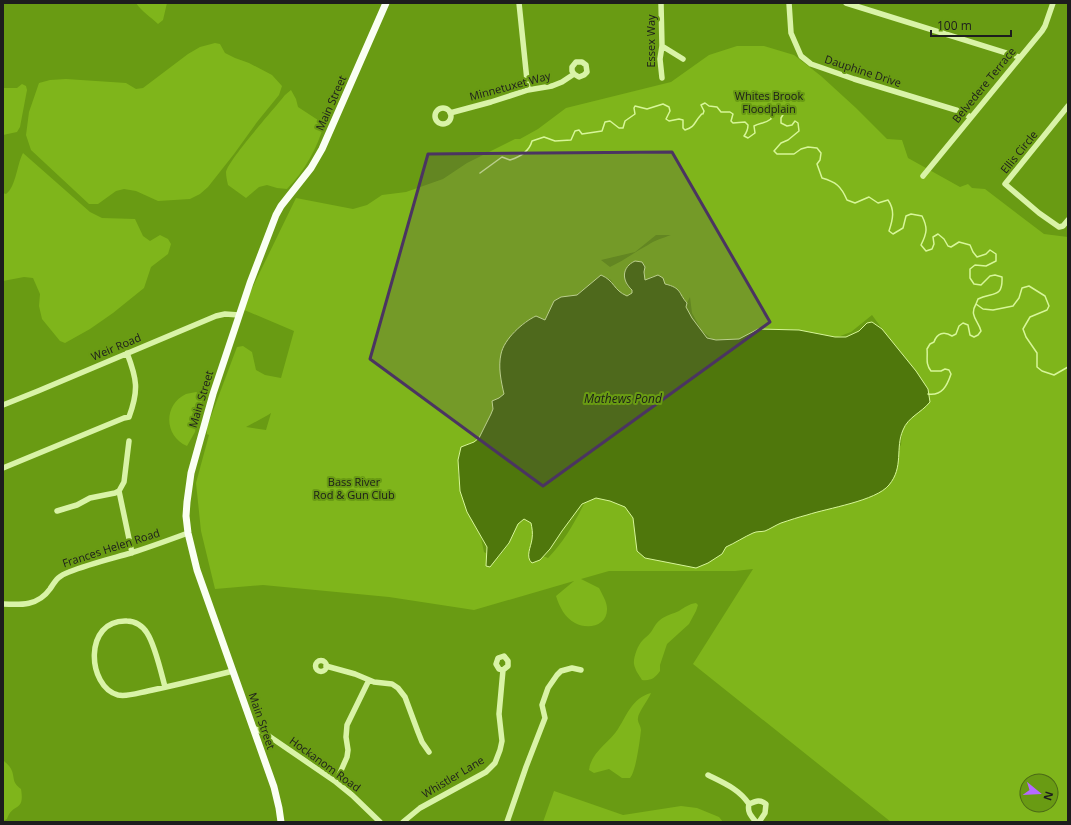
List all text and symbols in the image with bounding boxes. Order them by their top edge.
scale bar [931,12,1011,38]
street label: Essex Way [643,14,658,68]
text: 100 m [937,17,972,34]
street label: Belvedere Terrace [949,44,1019,126]
street label: Dauphine Drive [823,51,903,90]
street label: Minnetuxet Way [468,67,553,104]
street label: Main Street [312,73,349,133]
park label: Whites Brook Floodplain [735,88,803,116]
street label: Ellis Circle [997,127,1040,176]
street label: Weir Road [89,329,143,364]
street label: Main Street [185,368,216,429]
water label: Mathews Pond [584,390,663,407]
park label: Bass River Rod & Gun Club [313,474,395,502]
street label: Frances Helen Road [60,525,162,570]
street label: Main Street [246,690,279,751]
street label: Hockanom Road [287,733,364,795]
street label: Whistler Lane [419,752,487,801]
north arrow [1019,773,1059,813]
text: N [1040,790,1058,803]

